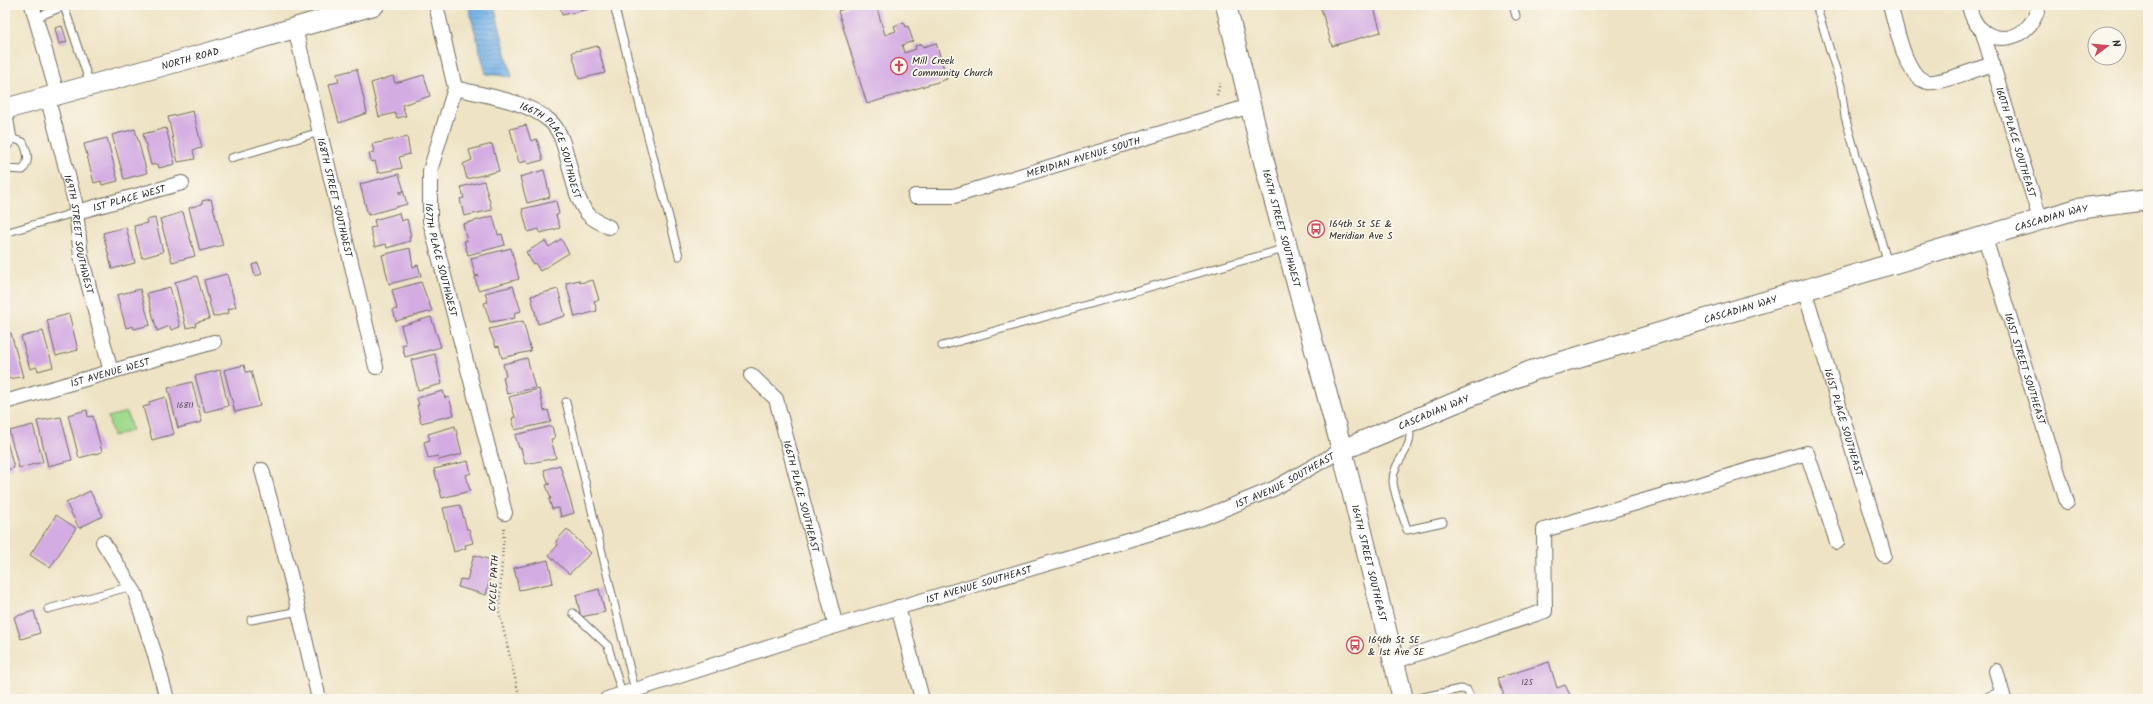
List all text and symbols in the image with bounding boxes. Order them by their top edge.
north arrow [2087,26,2127,66]
text: N [2106,38,2125,49]
street label: NORTH ROAD [160,43,222,75]
place label: Mill Creek Community Church [912,53,993,81]
church icon: Mill Creek Community Church [889,56,909,76]
street label: 160TH PLACE SOUTHEAST [1991,85,2040,201]
street label: 166TH PLACE SOUTHWEST [517,98,586,203]
street label: MERIDIAN AVENUE SOUTH [1024,133,1143,183]
street label: 168TH STREET SOUTHWEST [312,136,357,260]
street label: 164TH STREET SOUTHWEST [1257,167,1305,291]
street label: 169TH STREET SOUTHWEST [59,173,98,297]
street label: 1ST PLACE WEST [91,180,169,216]
street label: CASCADIAN WAY [2013,201,2090,236]
street label: 167TH PLACE SOUTHWEST [421,203,462,320]
place label: 164th St SE & Meridian Ave S [1329,216,1393,244]
bus stop icon: 164th St SE & Meridian Ave S [1306,219,1326,239]
street label: CASCADIAN WAY [1702,291,1780,328]
street label: 161ST STREET SOUTHEAST [2000,311,2050,428]
street label: 1ST AVENUE WEST [68,353,153,392]
street label: 161ST PLACE SOUTHEAST [1819,367,1867,480]
street label: CASCADIAN WAY [1396,390,1473,435]
house number: 16811 [177,399,194,412]
street label: 166TH PLACE SOUTHEAST [778,438,824,556]
street label: 1ST AVENUE SOUTHEAST [1233,448,1339,513]
street label: 164TH STREET SOUTHEAST [1347,503,1391,625]
street label: CYCLE PATH [485,554,503,612]
street label: 1ST AVENUE SOUTHEAST [924,561,1035,608]
place label: 164th St SE & 1st Ave SE [1368,632,1425,660]
bus stop icon: 164th St SE & 1st Ave SE [1345,635,1365,655]
house number: 125 [1521,676,1533,689]

